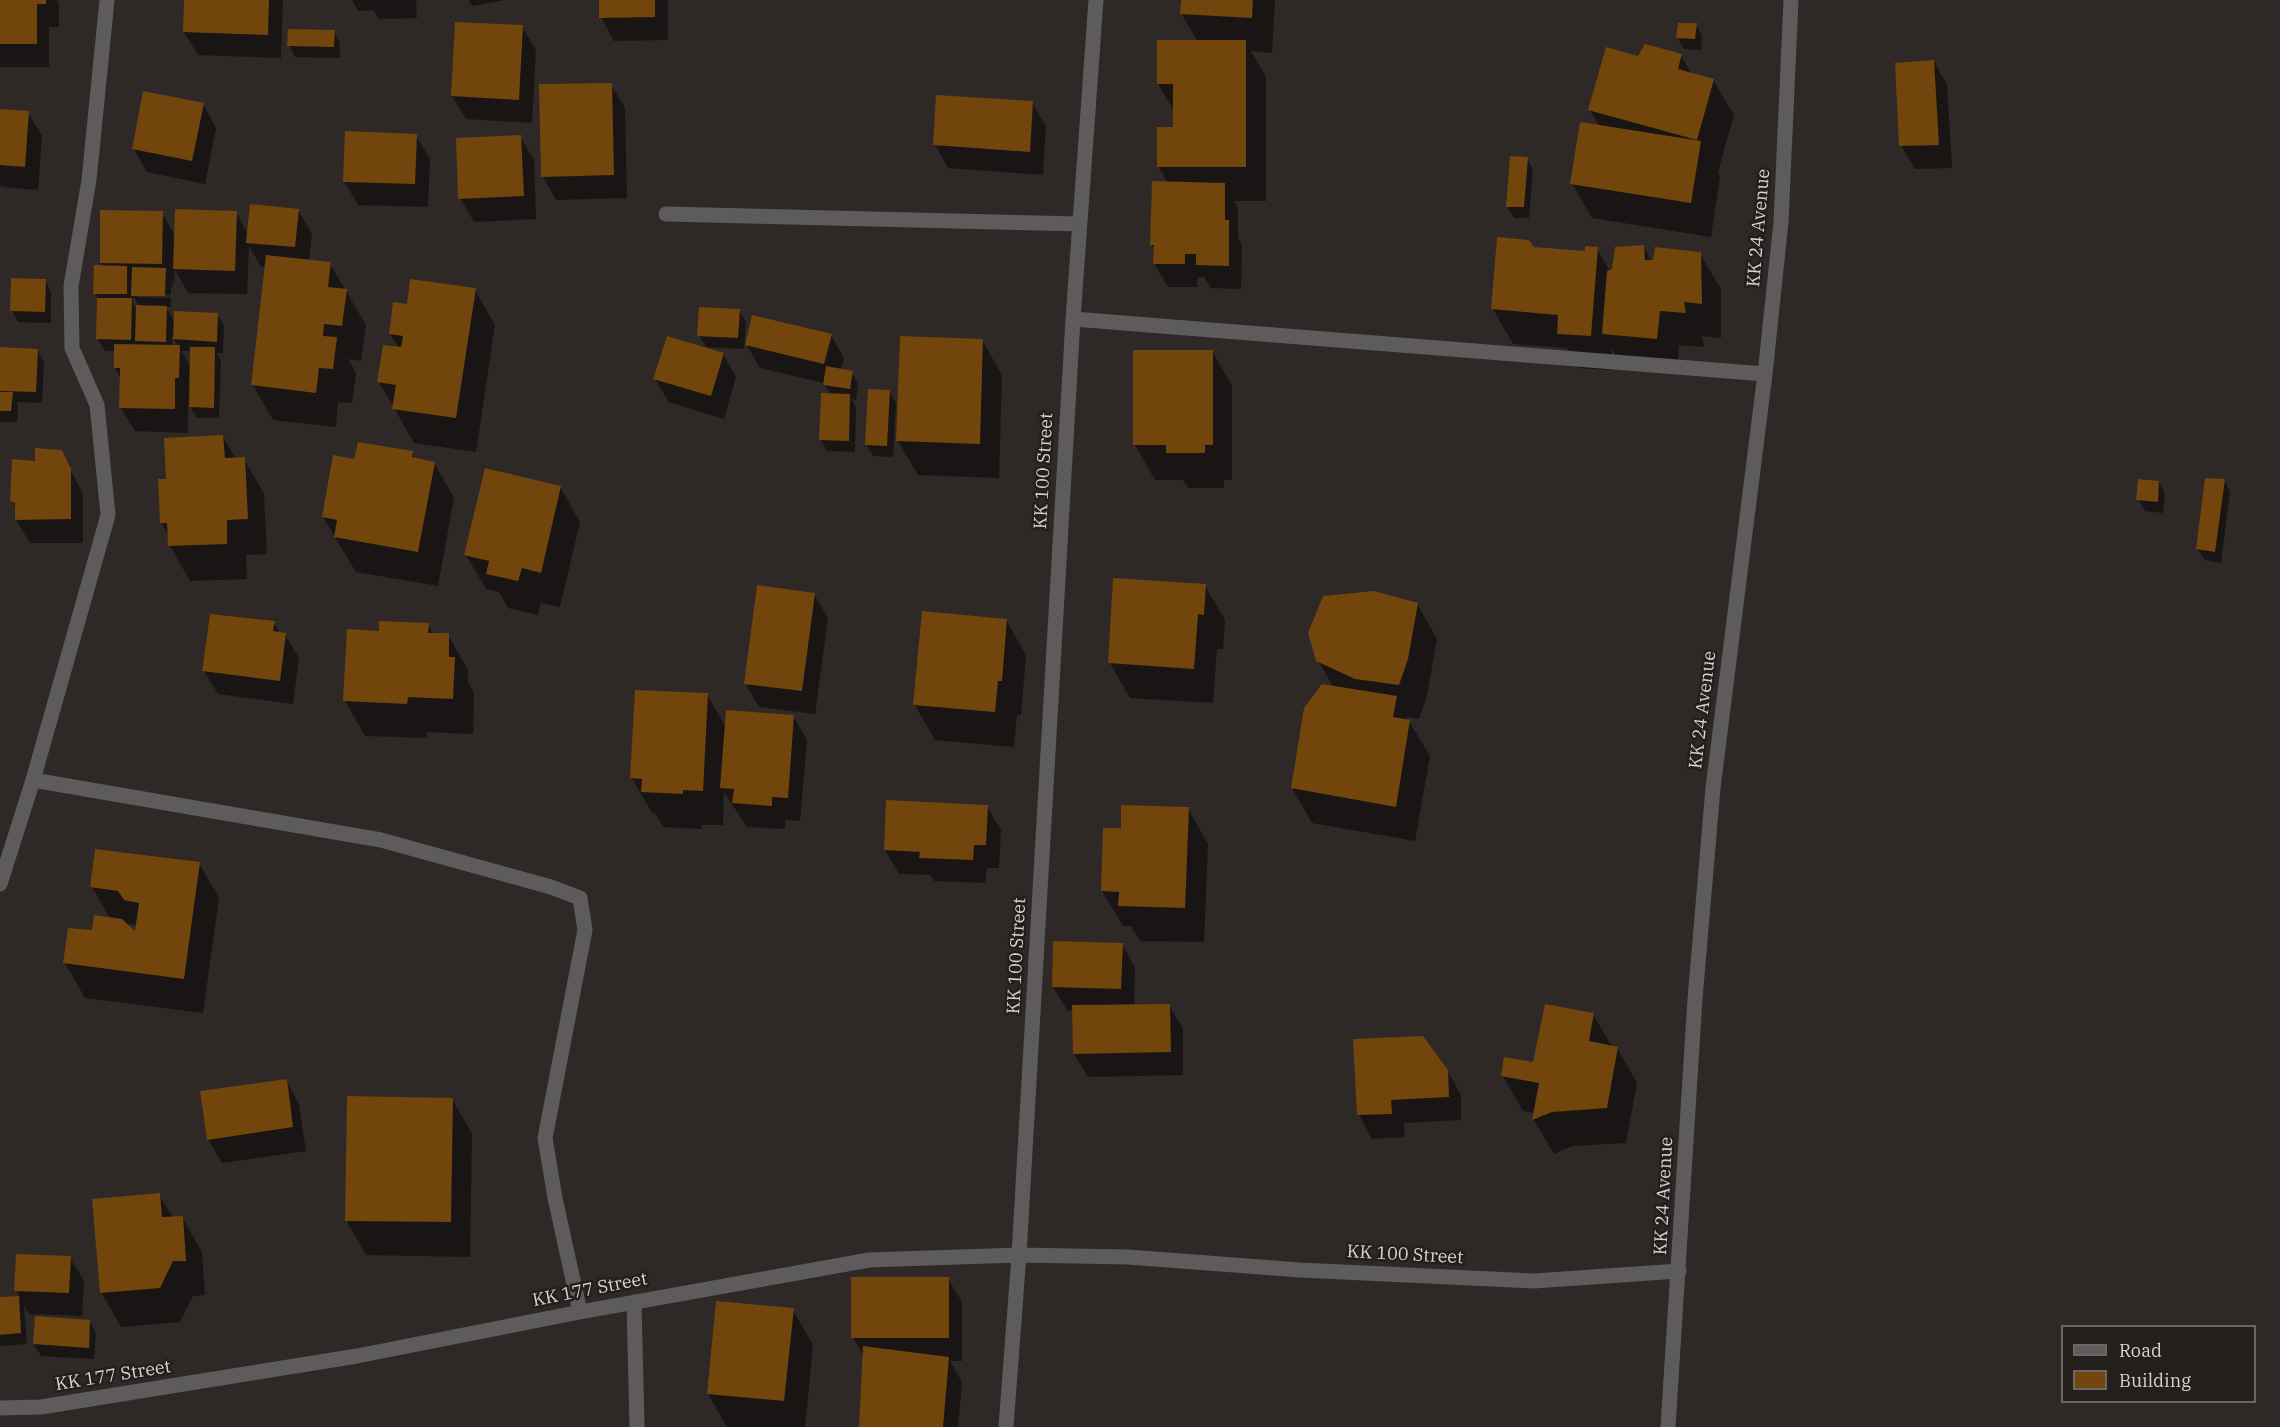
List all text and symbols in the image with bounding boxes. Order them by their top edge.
street label: KK 24 Avenue [1743,168,1775,288]
street label: KK 100 Street [1030,412,1058,530]
street label: KK 24 Avenue [1685,650,1721,770]
street label: KK 100 Street [1003,897,1031,1015]
street label: KK 24 Avenue [1650,1136,1678,1256]
street label: KK 100 Street [1346,1241,1464,1269]
street label: KK 177 Street [531,1268,649,1312]
legend [2061,1325,2256,1403]
text: Road [2119,1339,2162,1362]
street label: KK 177 Street [54,1356,172,1396]
text: Building [2119,1369,2191,1392]

